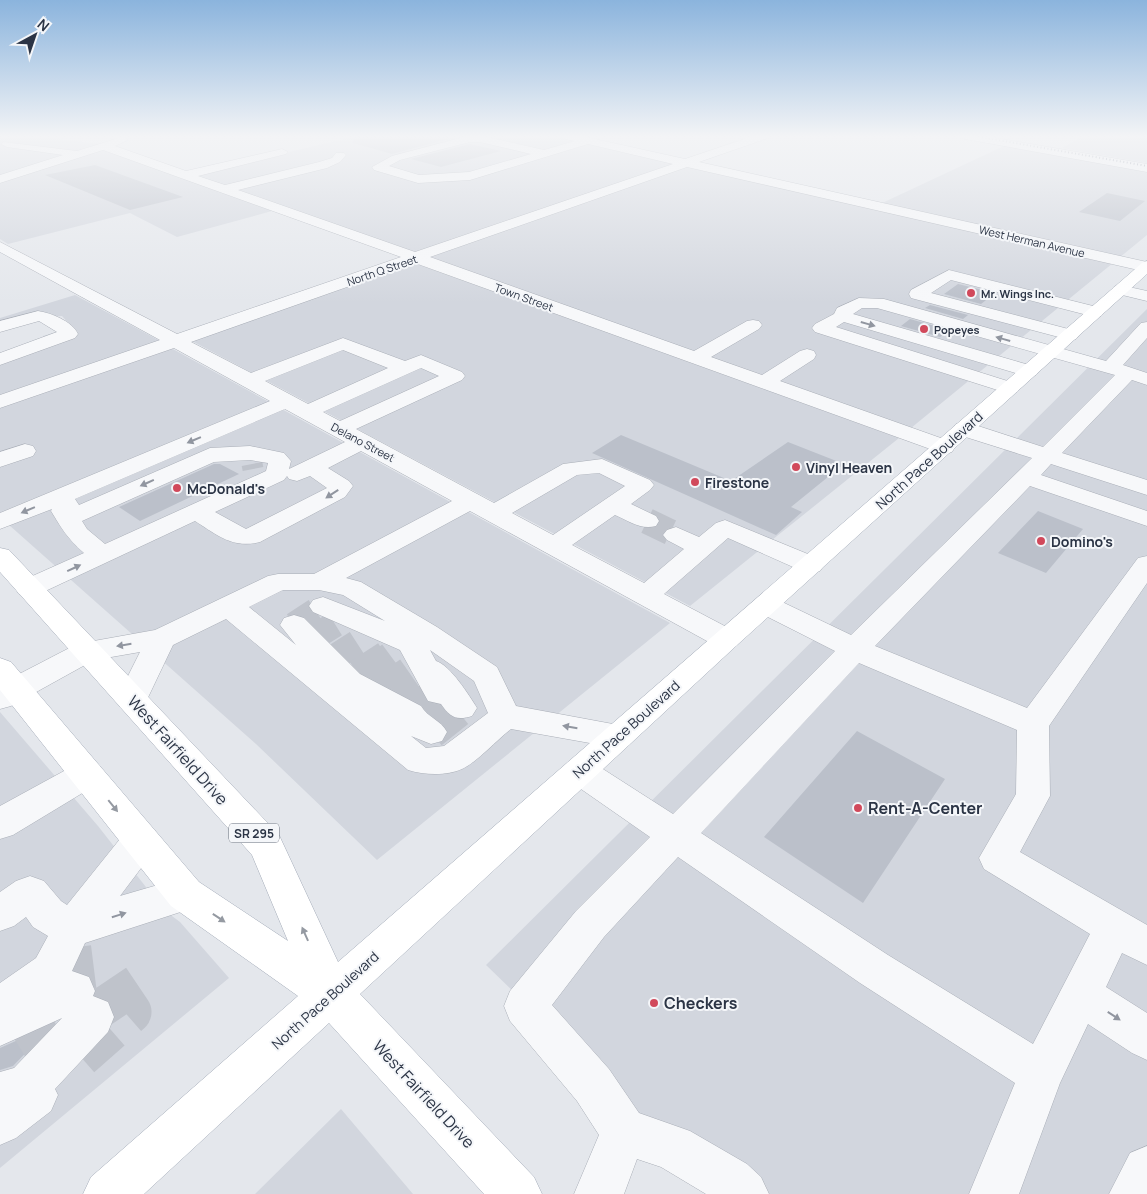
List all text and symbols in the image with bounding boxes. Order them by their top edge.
north arrow [10,10,60,60]
text: N [34,14,54,35]
street label: West Herman Avenue [978,222,1087,261]
street label: North Q Street [345,251,419,289]
street label: Town Street [493,279,555,315]
place label: Mr. Wings Inc. [981,286,1054,301]
marker: Mr. Wings Inc. [965,287,977,299]
one-way arrow [860,321,875,329]
place label: Popeyes [934,322,980,337]
marker: Popeyes [918,323,930,335]
one-way arrow [995,335,1011,343]
street label: North Pace Boulevard [871,407,987,513]
street label: Delano Street [329,419,397,465]
one-way arrow [187,437,201,445]
place label: Vinyl Heaven [806,458,892,477]
marker: Vinyl Heaven [790,461,802,473]
place label: Firestone [705,473,769,492]
marker: Firestone [689,476,701,488]
place label: McDonald's [187,479,265,498]
one-way arrow [140,480,154,488]
marker: McDonald's [171,482,183,494]
one-way arrow [325,489,338,498]
one-way arrow [21,507,35,515]
place label: Domino's [1051,532,1113,551]
marker: Domino's [1035,535,1047,547]
one-way arrow [67,564,81,572]
one-way arrow [116,642,132,650]
street label: North Pace Boulevard [568,676,684,782]
street label: West Fairfield Drive [123,690,233,810]
one-way arrow [562,723,578,731]
place label: Rent-A-Center [868,797,982,819]
one-way arrow [108,799,119,812]
marker: Rent-A-Center [852,802,864,814]
road number: SR 295 [229,824,279,842]
one-way arrow [112,910,127,918]
one-way arrow [213,913,226,923]
one-way arrow [300,927,308,941]
street label: North Pace Boulevard [267,947,383,1053]
place label: Checkers [664,992,738,1014]
marker: Checkers [648,997,660,1009]
one-way arrow [1107,1011,1120,1021]
street label: West Fairfield Drive [368,1035,480,1153]

